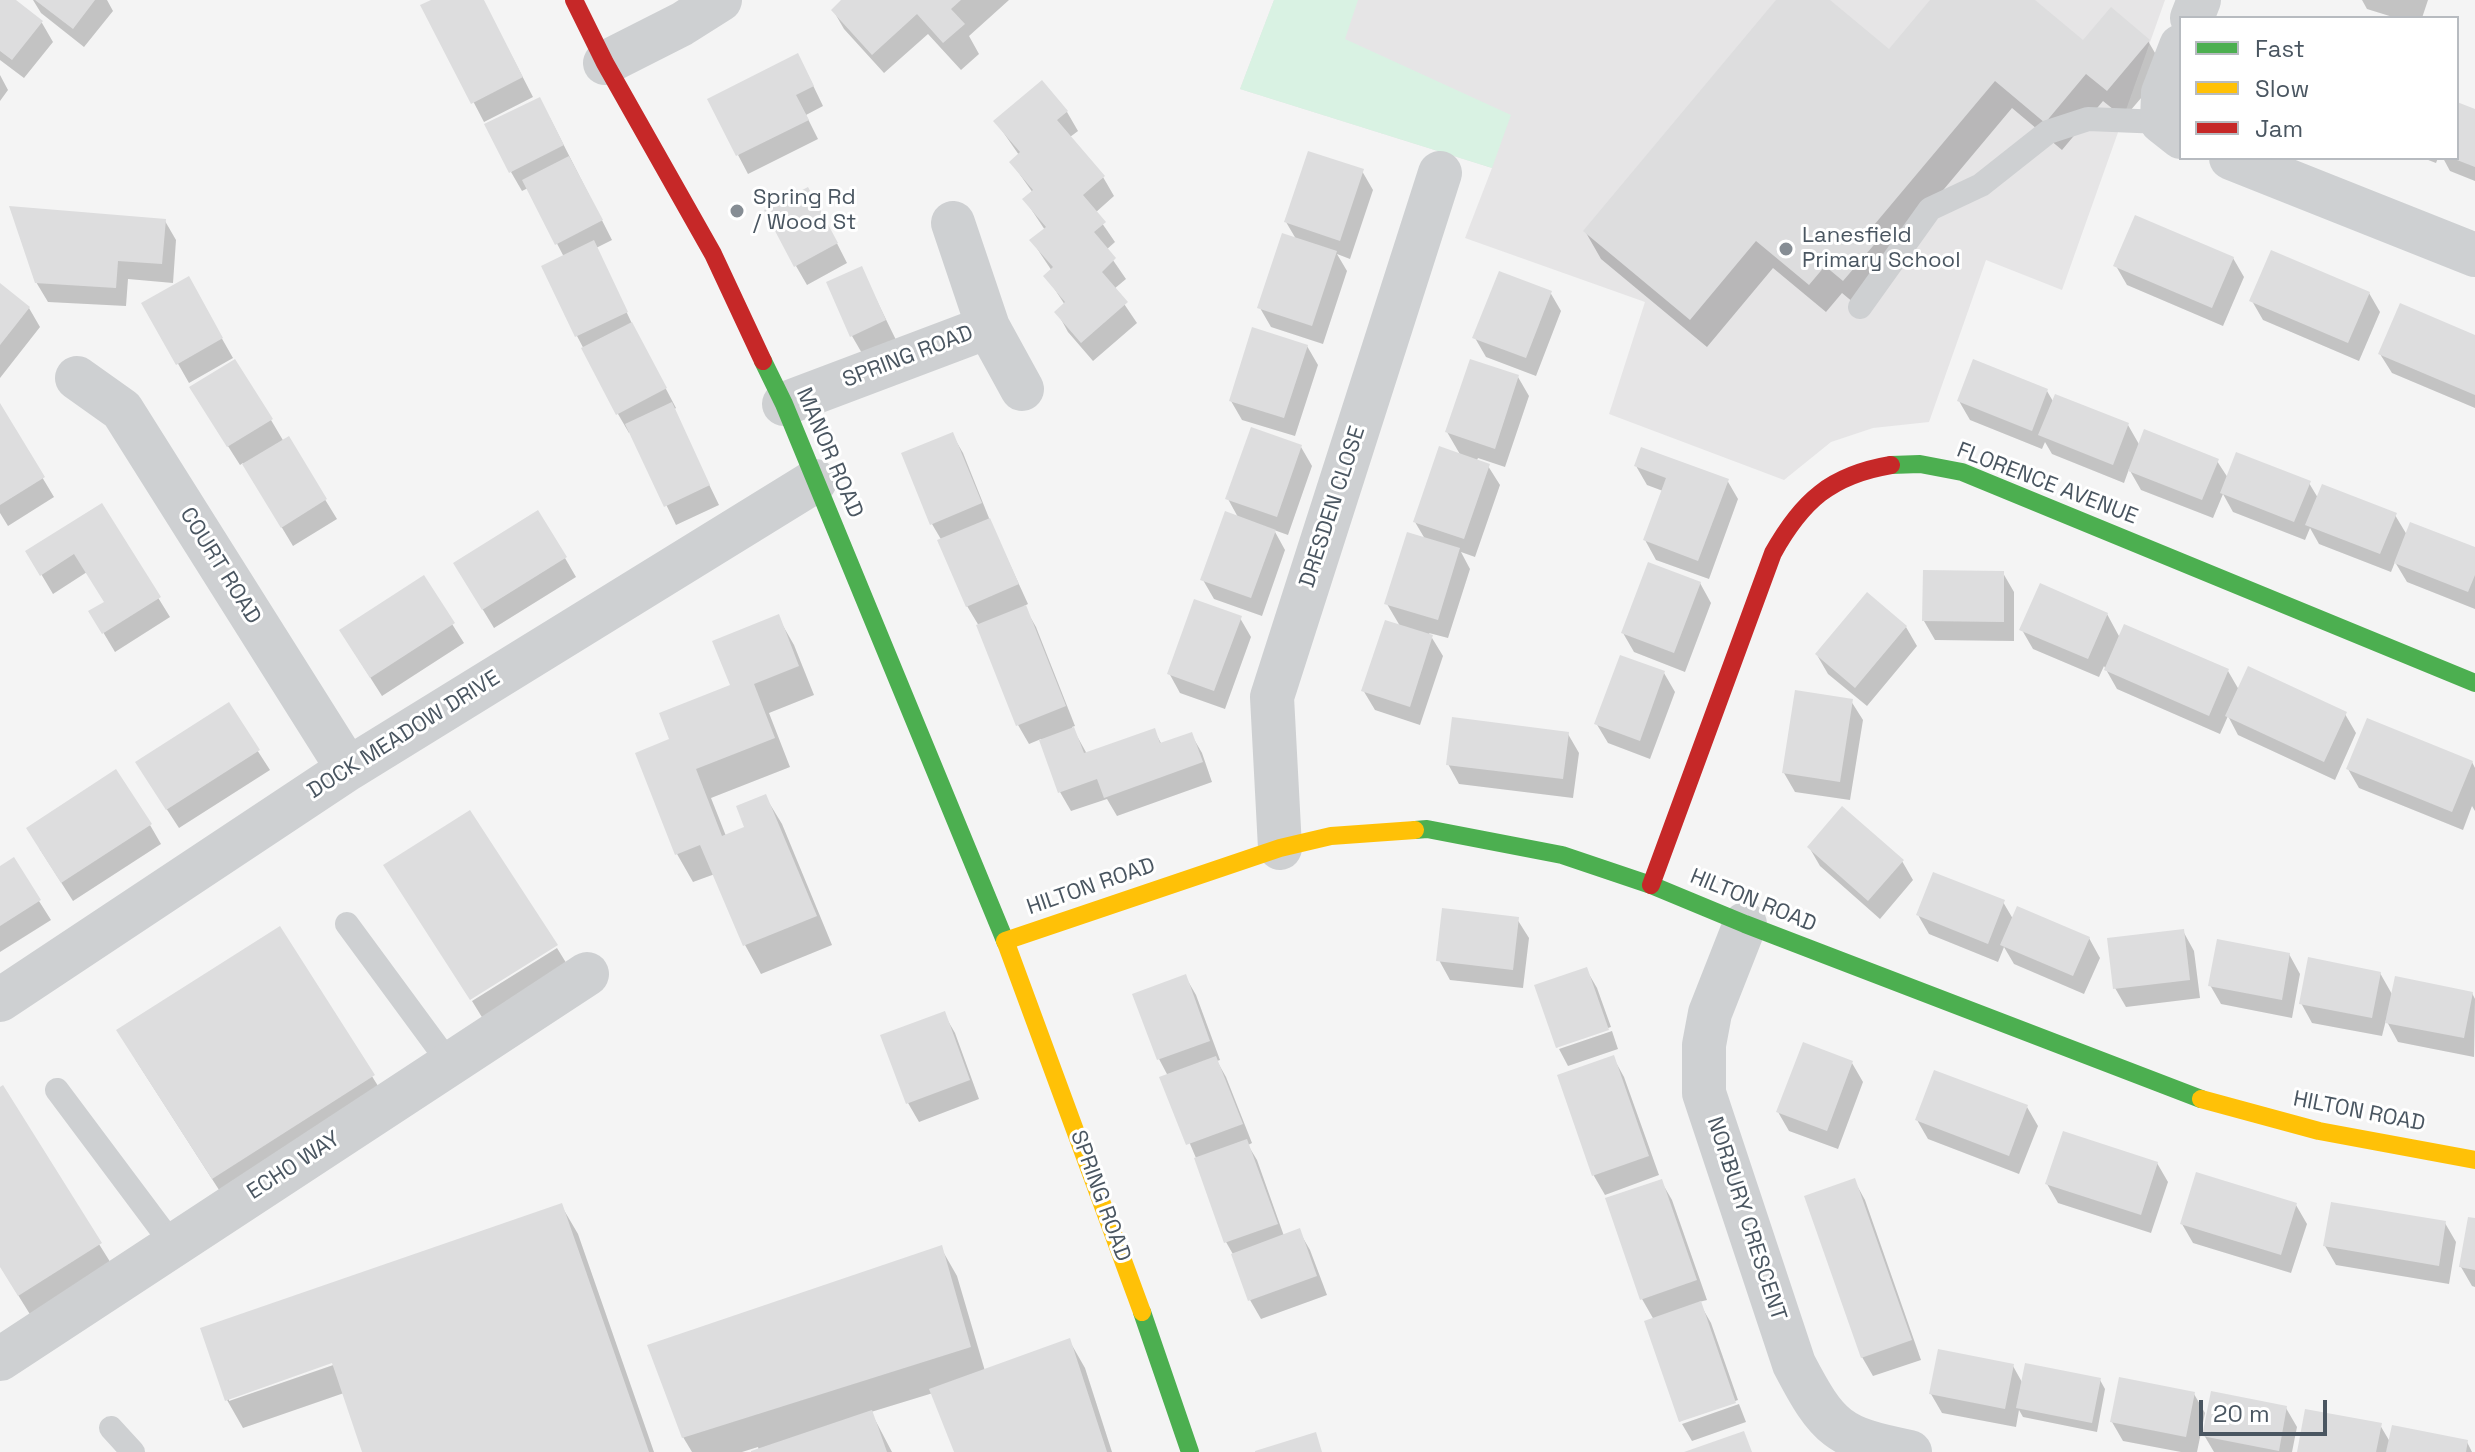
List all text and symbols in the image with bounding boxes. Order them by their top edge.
legend [2179,16,2459,160]
text: Fast [2255,33,2305,64]
text: Slow [2255,73,2309,104]
text: Jam [2255,113,2303,144]
place label: Spring Rd / Wood St [753,185,856,236]
marker: Spring Rd / Wood St [728,202,746,220]
place label: Lanesfield Primary School [1802,223,1961,274]
marker: Lanesfield Primary School [1777,240,1795,258]
street label: SPRING ROAD [839,320,977,394]
street label: MANOR ROAD [790,384,868,522]
street label: DRESDEN CLOSE [1295,423,1371,591]
street label: FLORENCE AVENUE [1953,437,2141,531]
street label: COURT ROAD [174,503,266,629]
street label: DOCK MEADOW DRIVE [303,665,505,805]
street label: HILTON ROAD [1023,853,1159,921]
street label: HILTON ROAD [1686,864,1820,938]
street label: HILTON ROAD [2291,1086,2427,1138]
street label: NORBURY CRESCENT [1701,1114,1791,1324]
street label: ECHO WAY [243,1126,345,1206]
street label: SPRING ROAD [1064,1127,1136,1265]
scale bar [2203,1384,2331,1434]
text: 20 m [2213,1398,2270,1429]

